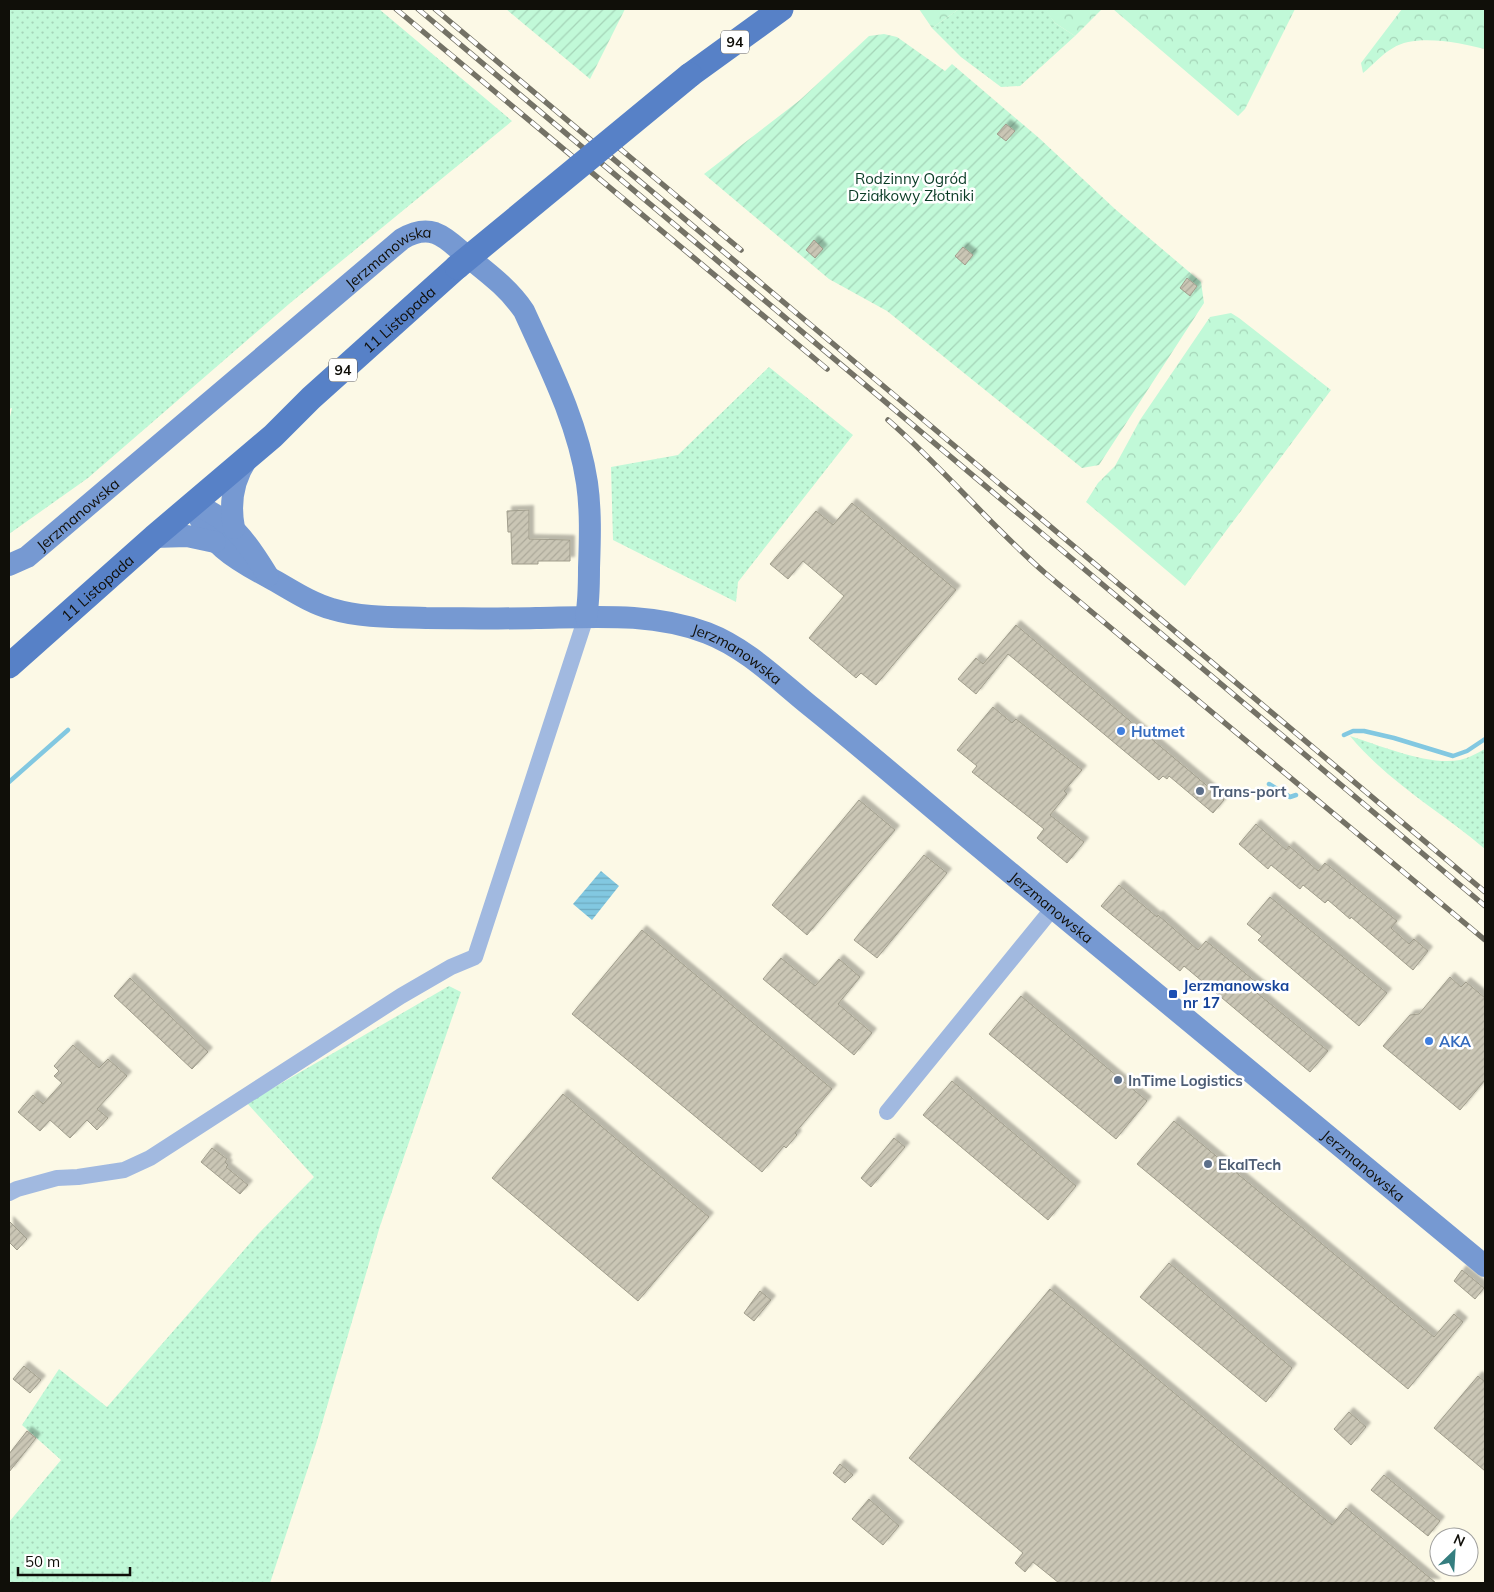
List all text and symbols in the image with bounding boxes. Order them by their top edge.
road number: 94 [721,31,749,54]
park label: Rodzinny Ogród Działkowy Złotniki [848,169,974,205]
street label: Jerzmanowska [341,222,432,293]
street label: 11 Listopada [359,282,439,357]
road number: 94 [329,358,357,382]
street label: Jerzmanowska [32,474,123,555]
street label: 11 Listopada [57,550,137,625]
street label: Jerzmanowska [690,619,786,688]
place label: Hutmet [1131,722,1185,741]
marker: Hutmet [1115,725,1127,737]
place label: Trans-port [1210,782,1287,801]
marker: Trans-port [1194,785,1206,797]
street label: Jerzmanowska [1006,867,1097,947]
place label: Jerzmanowska nr 17 [1183,976,1289,1012]
marker: Jerzmanowska nr 17 [1167,988,1179,1000]
place label: AKA [1439,1032,1472,1051]
marker: AKA [1423,1035,1435,1047]
place label: InTime Logistics [1128,1071,1243,1090]
marker: InTime Logistics [1112,1074,1124,1086]
street label: Jerzmanowska [1318,1125,1409,1206]
place label: EkalTech [1218,1155,1281,1174]
marker: EkalTech [1202,1158,1214,1170]
north arrow [1429,1527,1479,1577]
text: N [1451,1530,1468,1551]
scale bar [18,1544,130,1576]
text: 50 m [25,1552,60,1571]

